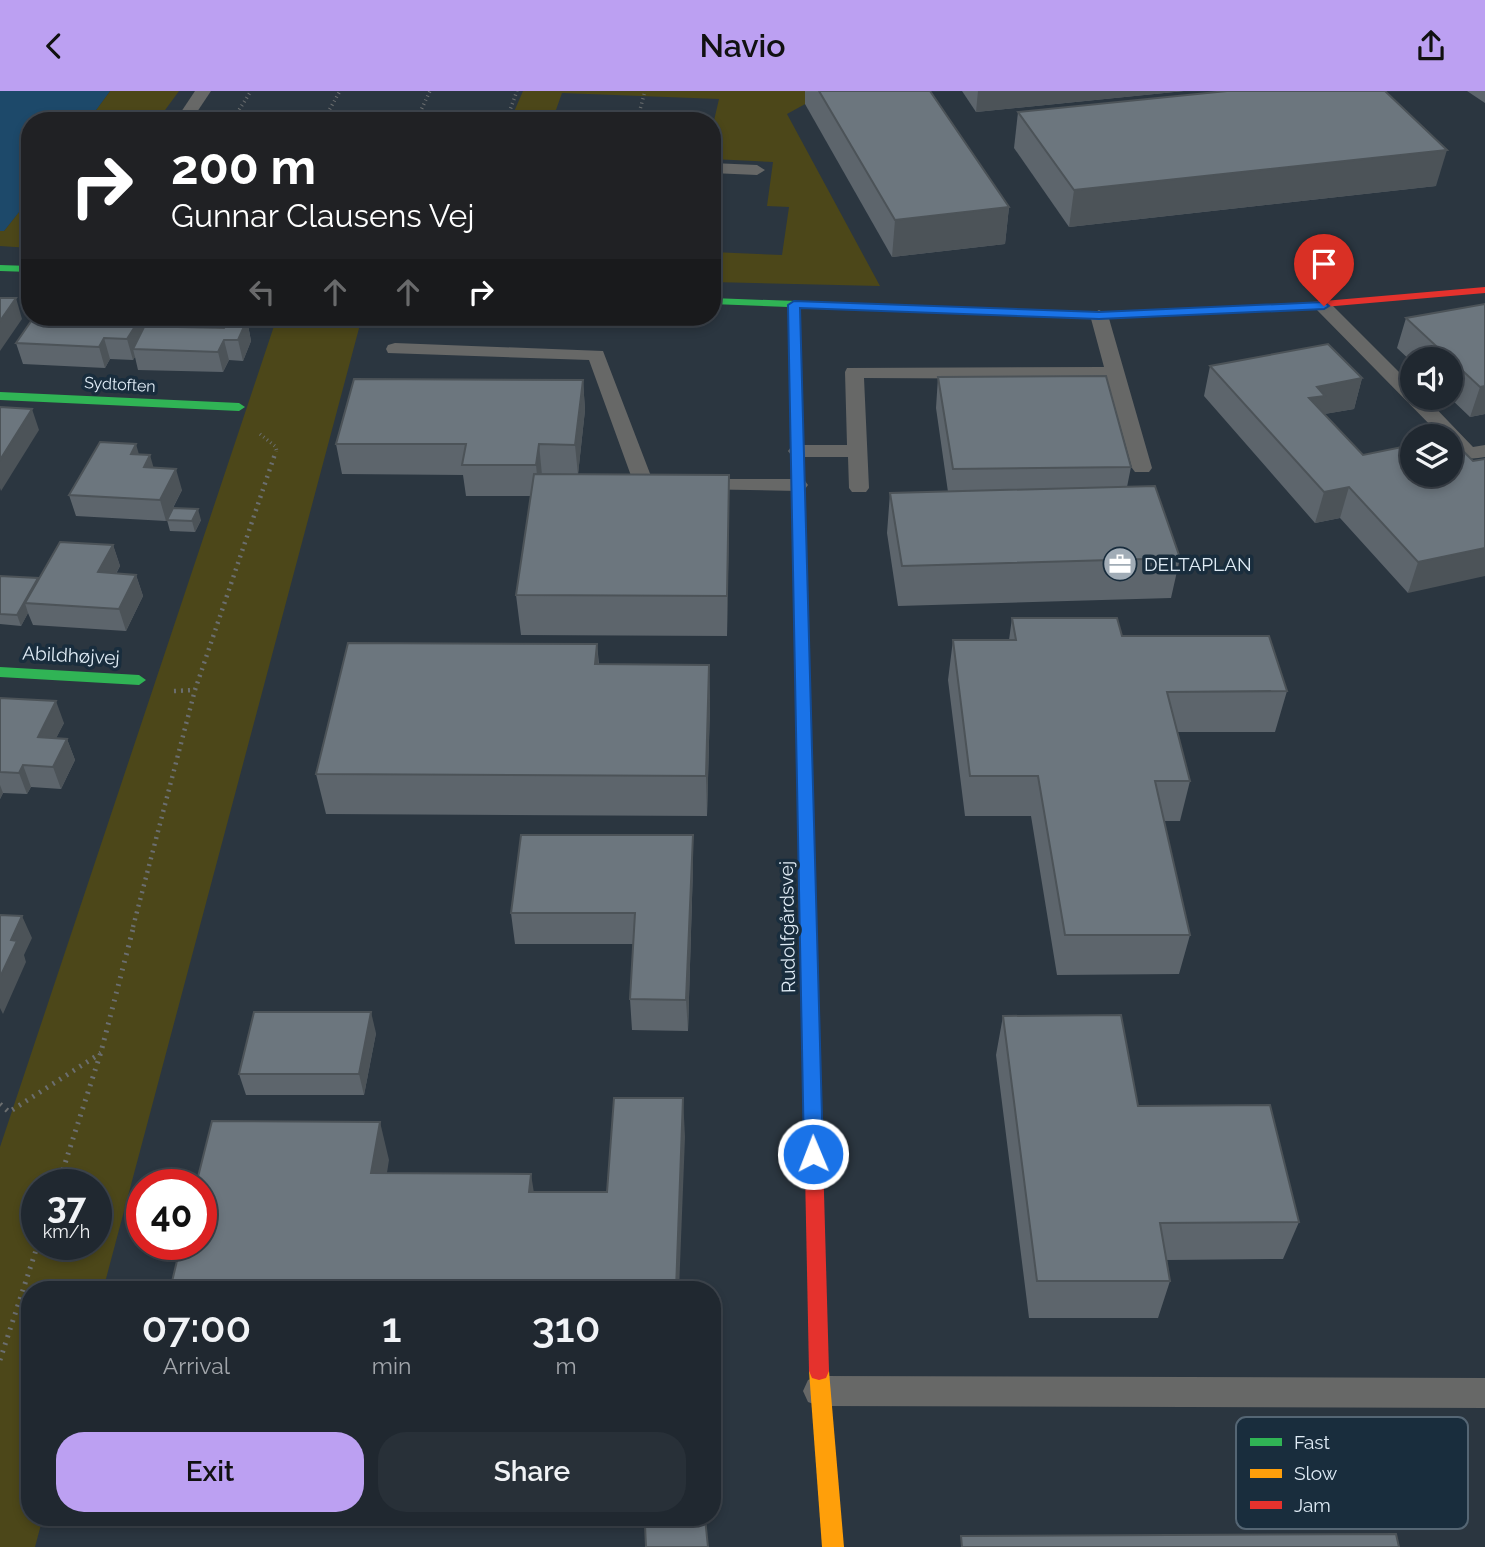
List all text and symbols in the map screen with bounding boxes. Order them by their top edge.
icon: back [35,27,73,65]
text: Navio [699,27,786,64]
icon: share [1412,27,1450,65]
text: 200 m [171,138,316,195]
icon: right [56,140,147,231]
text: Gunnar Clausens Vej [171,197,474,234]
pin [1294,234,1354,306]
icon: arrive [1305,245,1343,283]
icon: left [243,273,281,311]
icon: ahead [316,273,354,311]
icon: ahead [389,273,427,311]
icon: right [462,273,500,311]
map controls [1400,347,1463,487]
button: sound [1400,347,1463,410]
street label: Sydtoften [84,373,156,396]
button: layers [1400,424,1463,487]
office icon: DELTAPLAN [1101,545,1139,583]
place label: DELTAPLAN [1144,553,1252,575]
street label: Abildhøjvej [22,641,120,669]
street label: Rudolfgårdsvej [775,861,799,993]
position arrow [776,1117,850,1191]
speed limit sign: 40 [126,1169,217,1260]
text: 37 [47,1185,86,1226]
text: km/h [43,1221,90,1242]
text: 07:00 [142,1303,251,1352]
text: 1 [382,1303,401,1352]
text: 310 [532,1303,600,1352]
text: Arrival [163,1352,230,1379]
text: min [372,1352,411,1379]
text: m [556,1352,577,1379]
legend [1236,1417,1468,1529]
text: Fast [1294,1431,1330,1453]
button: Exit [56,1432,364,1512]
button: Share [378,1432,686,1512]
text: Slow [1294,1462,1338,1484]
text: Jam [1294,1494,1331,1516]

